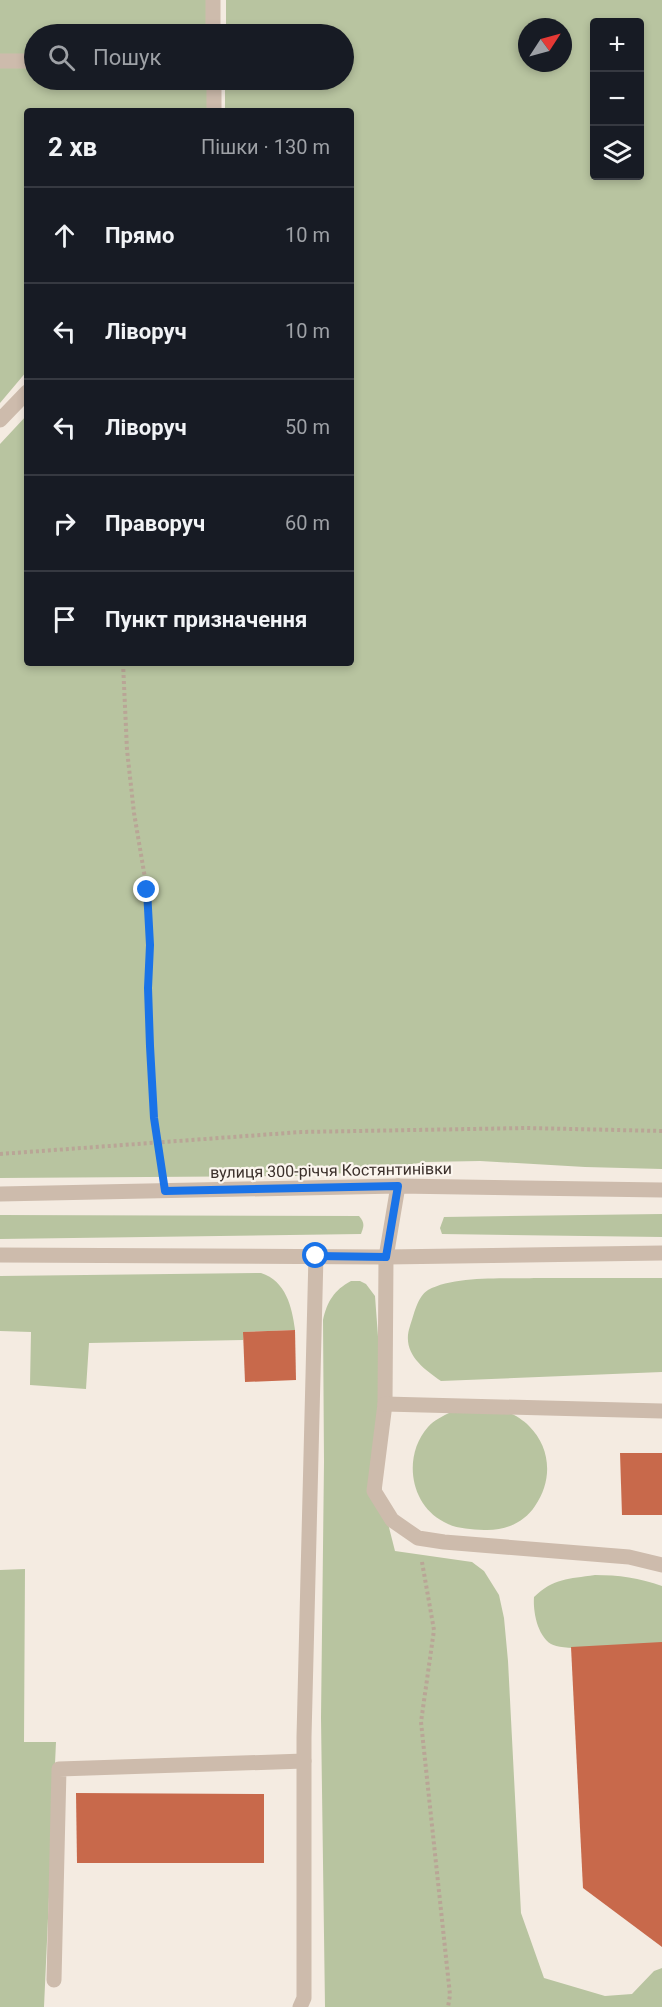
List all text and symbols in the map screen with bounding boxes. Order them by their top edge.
north arrow [518,18,572,72]
map controls [590,18,644,180]
button: + [590,18,644,72]
search box [24,24,354,90]
icon: search [45,41,78,74]
text: Пошук [93,45,161,70]
button: − [590,72,644,126]
button: layers [590,126,644,180]
text: 2 хв [48,132,97,162]
text: Пішки · 130 m [201,135,330,159]
icon: ahead [48,219,81,252]
text: Прямо [105,223,174,248]
text: 10 m [285,223,330,247]
icon: left [48,315,81,348]
text: Ліворуч [105,319,187,344]
text: 10 m [285,319,330,343]
icon: left [48,411,81,444]
text: Ліворуч [105,415,187,440]
text: 50 m [285,415,330,439]
icon: right [48,507,81,540]
text: Праворуч [105,511,205,536]
text: 60 m [285,511,330,535]
icon: arrive [48,603,81,636]
text: Пункт призначення [105,607,307,632]
route end [133,876,159,902]
street label: вулиця 300-річчя Костянтинівки [210,1159,452,1182]
route start [302,1242,328,1268]

